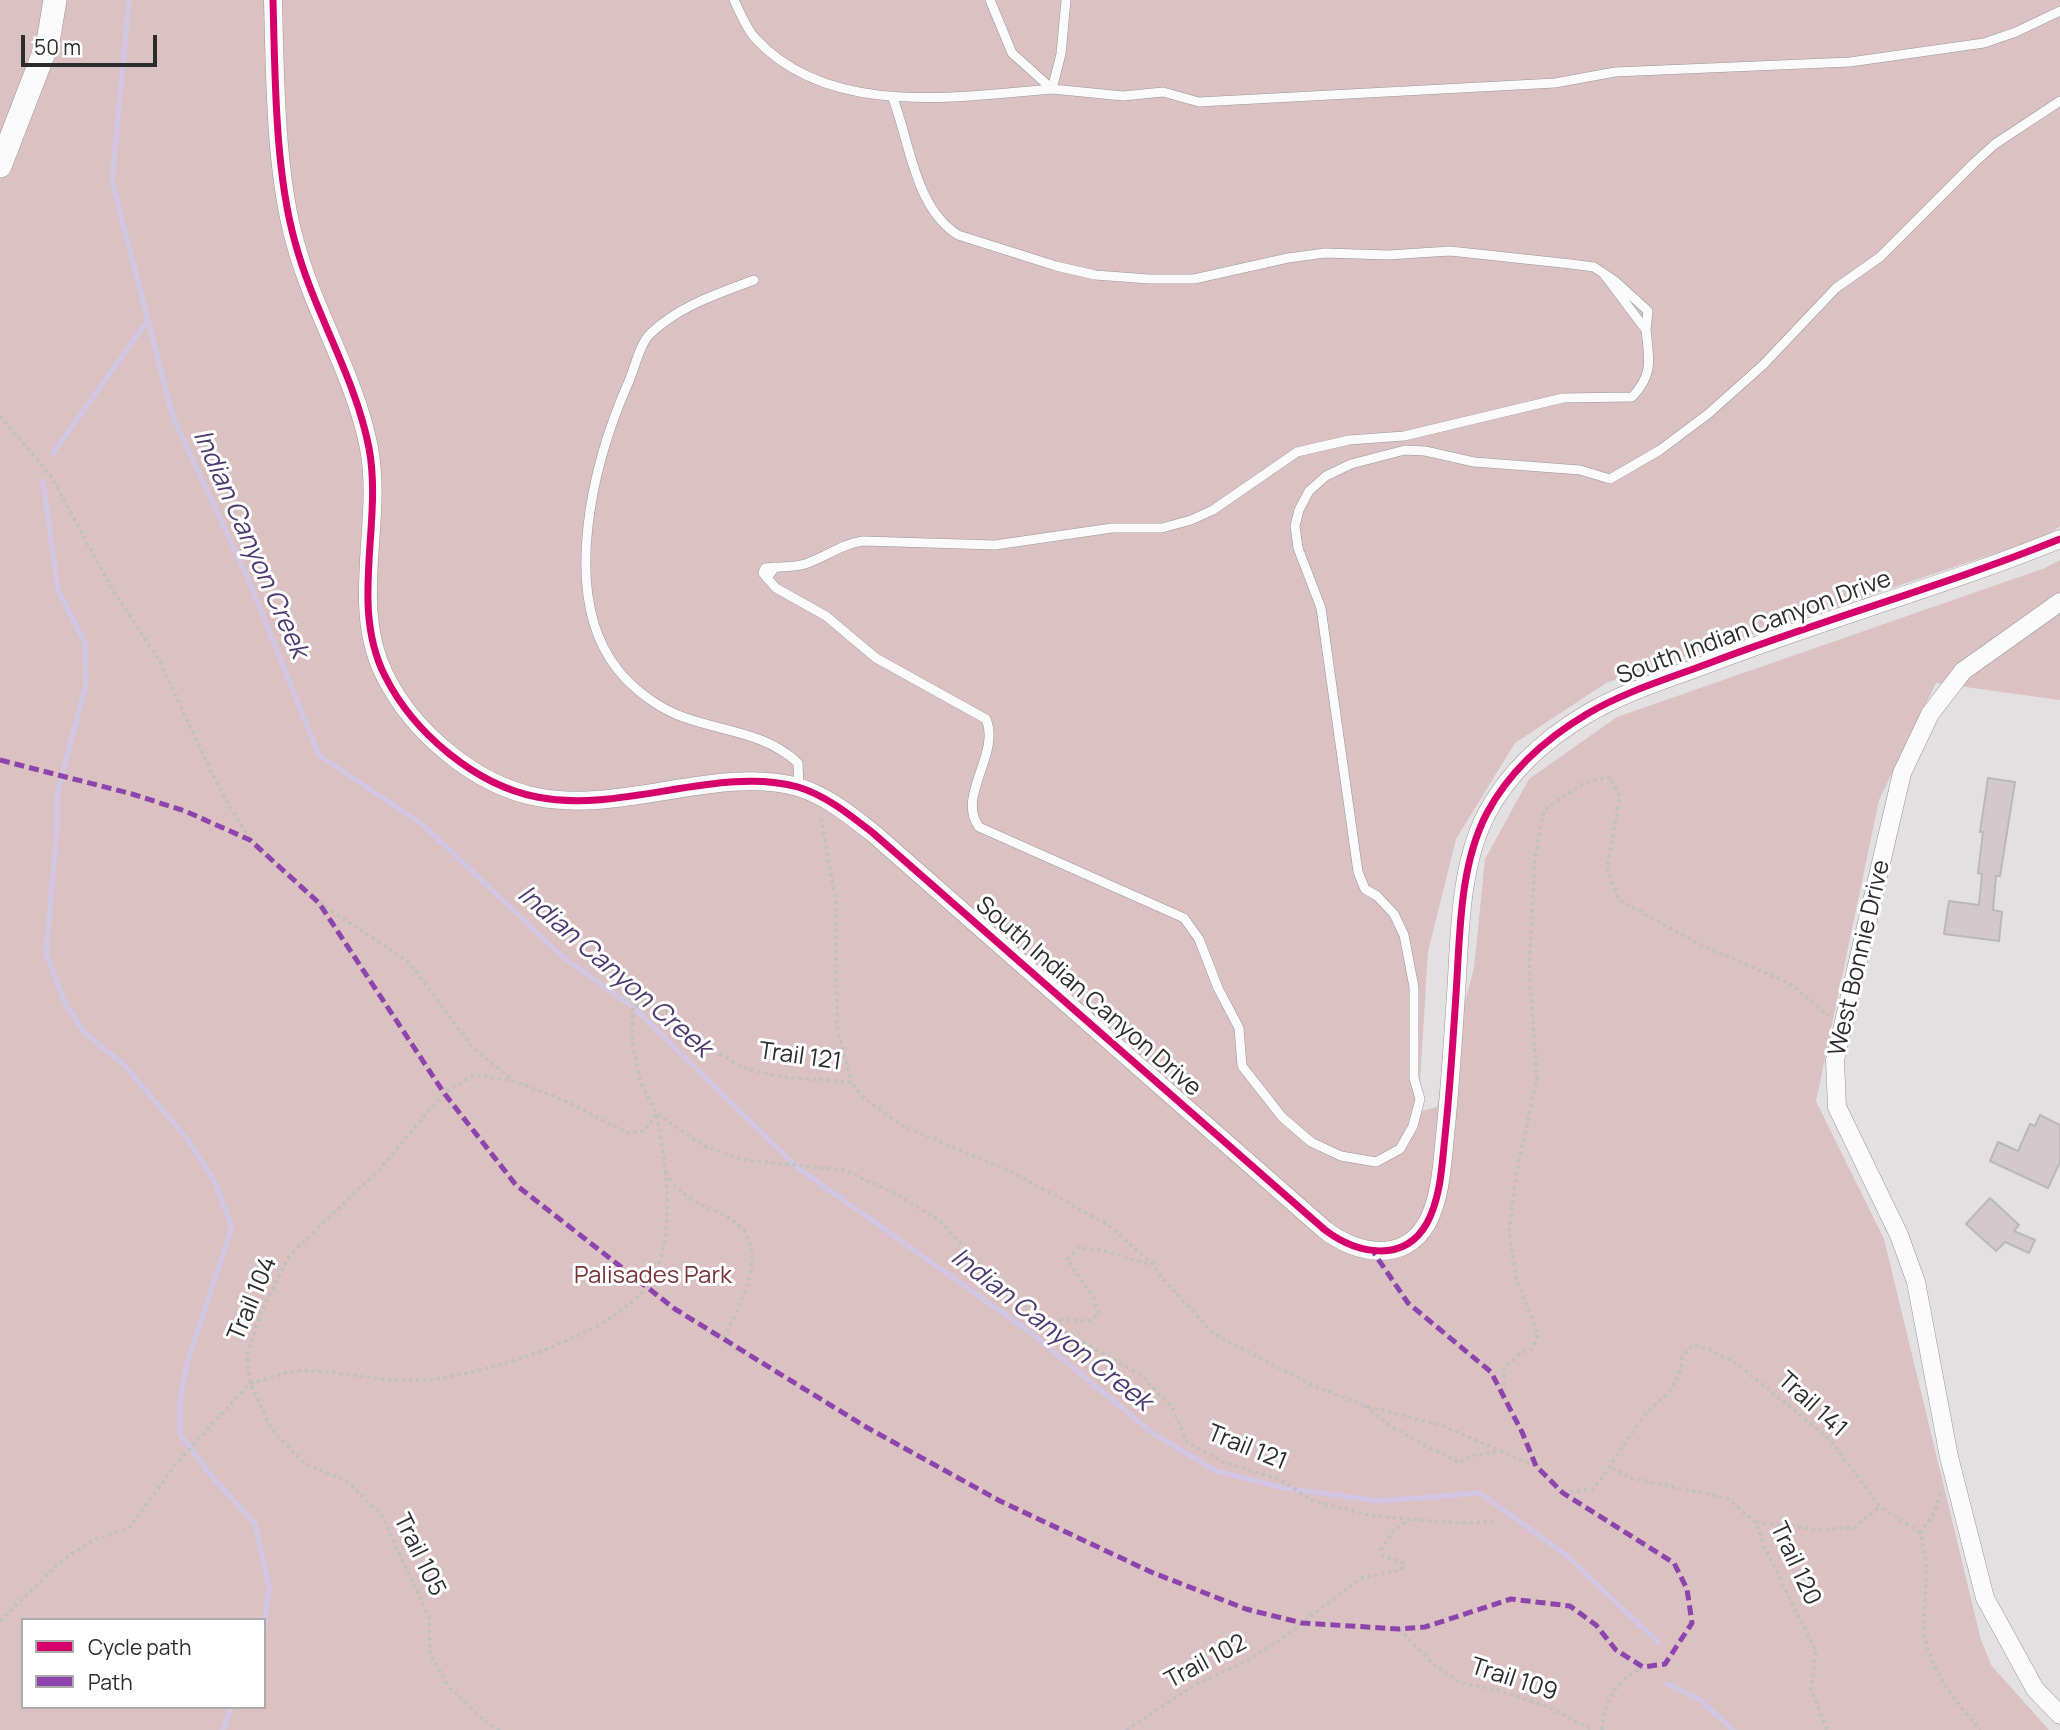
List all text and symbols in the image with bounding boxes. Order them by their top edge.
scale bar [24,21,161,65]
text: 50 m [34,33,81,61]
water label: Indian Canyon Creek [186,425,314,663]
street label: South Indian Canyon Drive [1613,565,1895,691]
street label: West Bonnie Drive [1823,857,1897,1059]
water label: Indian Canyon Creek [511,879,717,1065]
street label: South Indian Canyon Drive [969,891,1207,1103]
street label: Trail 121 [757,1037,843,1077]
water label: Indian Canyon Creek [944,1242,1158,1418]
street label: Trail 104 [222,1253,284,1345]
park label: Palisades Park [574,1262,732,1290]
street label: Trail 141 [1771,1366,1853,1444]
street label: Trail 121 [1203,1419,1291,1477]
street label: Trail 105 [387,1509,451,1601]
street label: Trail 120 [1763,1518,1827,1610]
legend [21,1618,266,1709]
street label: Trail 102 [1160,1629,1252,1695]
text: Cycle path [88,1633,191,1661]
street label: Trail 109 [1467,1652,1561,1708]
text: Path [88,1668,133,1696]

